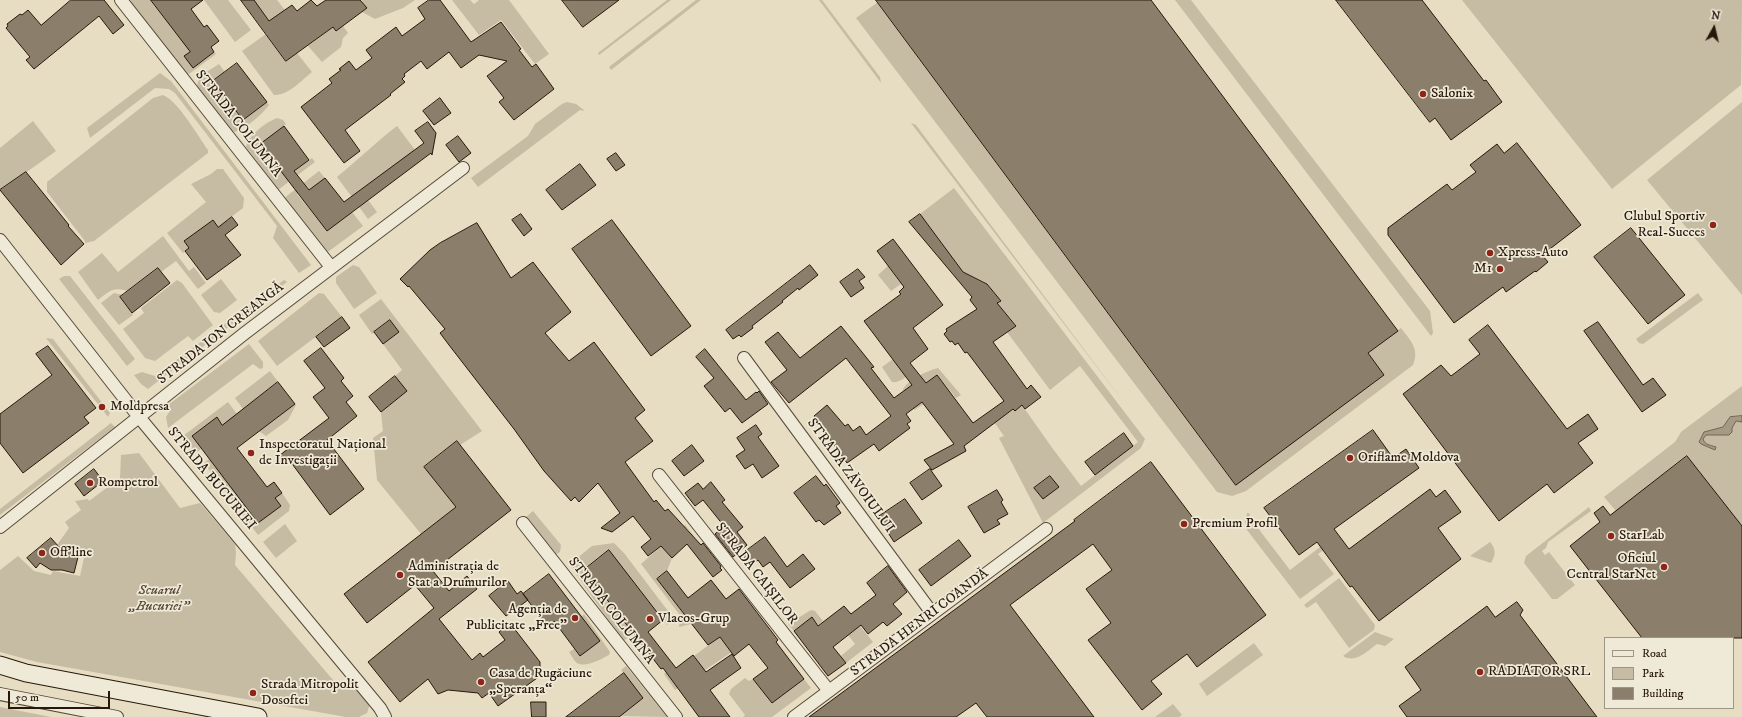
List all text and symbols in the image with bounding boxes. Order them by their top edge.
north arrow [1694,8,1734,48]
text: N [1710,9,1721,24]
street label: STRADA COLUMNA [191,67,285,181]
place label: Salonix [1431,86,1473,102]
marker: Salonix [1418,89,1428,99]
place label: Clubul Sportiv Real-Succes [1624,209,1705,242]
marker: Clubul Sportiv Real-Succes [1708,220,1718,230]
place label: Xpress-Auto [1498,245,1568,261]
marker: Xpress-Auto [1485,248,1495,258]
place label: M1 [1474,261,1492,277]
marker: M1 [1495,264,1505,274]
street label: STRADA ION CREANGĂ [154,279,288,389]
place label: Moldpresa [110,399,169,415]
marker: Moldpresa [97,402,107,412]
street label: STRADA ZĂVOIULUI [803,415,897,537]
street label: STRADA BUCURIEI [163,424,259,534]
place label: Inspectoratul Național de Investigații [259,437,386,470]
marker: Inspectoratul Național de Investigații [246,448,256,458]
place label: Oriflame Moldova [1358,450,1459,466]
marker: Oriflame Moldova [1345,453,1355,463]
place label: Rompetrol [98,475,158,491]
marker: Rompetrol [85,478,95,488]
place label: Premium Profil [1192,516,1278,532]
marker: Premium Profil [1179,519,1189,529]
street label: STRADA CAIȘILOR [711,520,801,628]
place label: StarLab [1619,528,1664,544]
marker: StarLab [1606,531,1616,541]
place label: Off'line [50,545,92,561]
marker: Off'line [37,548,47,558]
place label: Oficiul Central StarNet [1567,551,1656,584]
street label: STRADA COLUMNA [564,554,658,668]
place label: Administrația de Stat a Drumurilor [408,559,507,592]
marker: Oficiul Central StarNet [1659,562,1669,572]
street label: STRADA HENRI COANDĂ [848,566,992,680]
marker: Administrația de Stat a Drumurilor [395,570,405,580]
park label: Scuarul „Bucuriei” [129,583,189,616]
place label: Agenția de Publicitate „Free” [466,602,567,634]
place label: Vlacos-Grup [658,611,729,627]
marker: Agenția de Publicitate „Free” [570,613,580,623]
marker: Vlacos-Grup [645,614,655,624]
legend [1604,637,1734,709]
text: Road [1642,646,1667,661]
place label: RADIATOR SRL [1488,664,1590,680]
place label: Casa de Rugăciune „Speranța“ [489,666,592,698]
text: Park [1642,666,1664,681]
marker: RADIATOR SRL [1475,667,1485,677]
place label: Strada Mitropolit Dosoftei [261,677,359,710]
marker: Casa de Rugăciune „Speranța“ [476,677,486,687]
scale bar [10,683,112,709]
text: Building [1642,686,1683,701]
marker: Strada Mitropolit Dosoftei [248,688,258,698]
text: 50 m [15,690,39,705]

